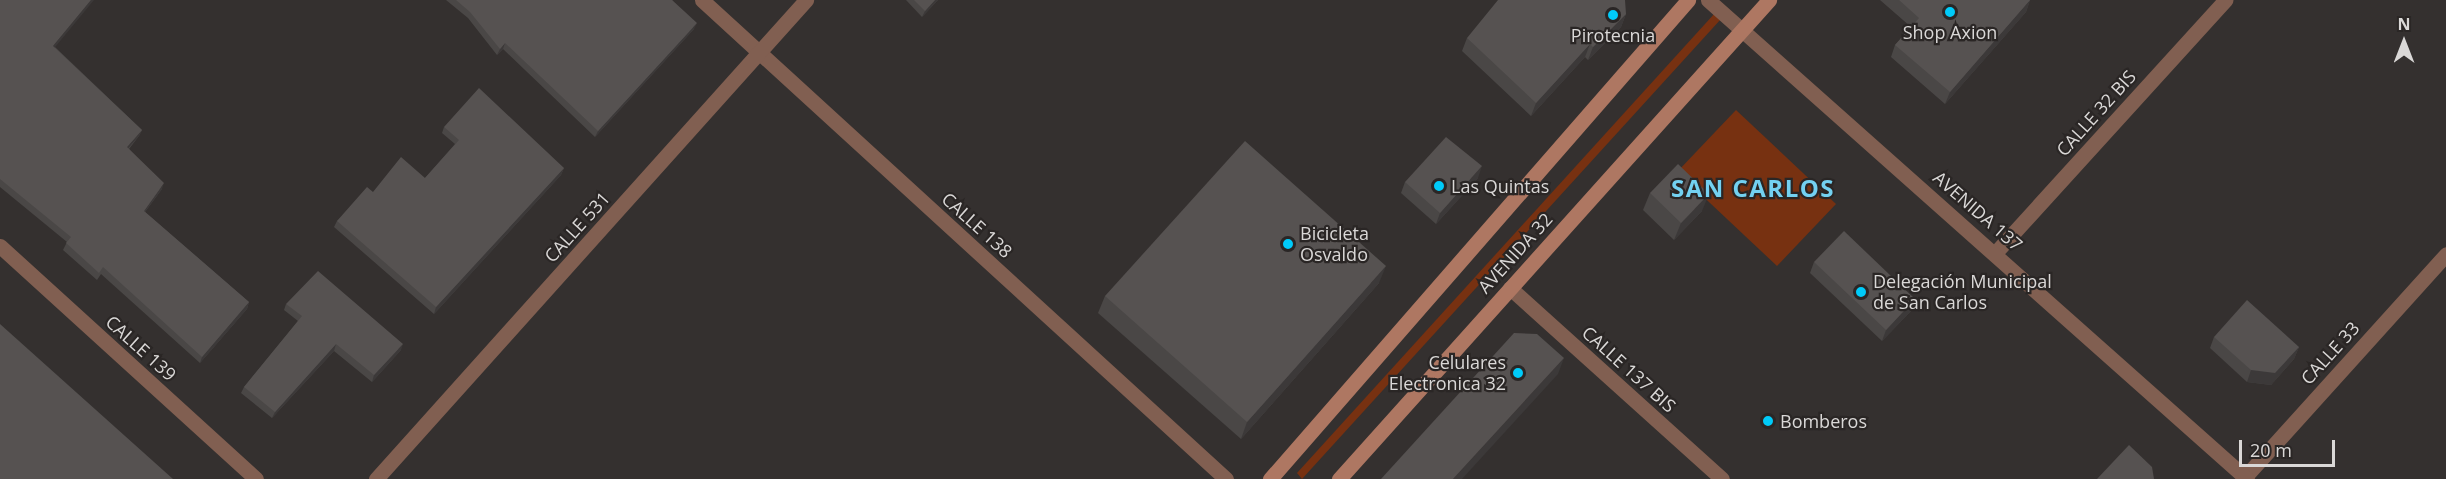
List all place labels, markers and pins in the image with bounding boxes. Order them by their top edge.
marker: Shop Axion [1943,5,1957,19]
marker: Pirotecnia [1606,8,1620,22]
place label: Shop Axion [1903,21,1997,43]
place label: Pirotecnia [1571,24,1655,46]
place label: Las Quintas [1451,175,1549,197]
marker: Las Quintas [1432,179,1446,193]
place label: Bicicleta Osvaldo [1300,223,1369,266]
marker: Bicicleta Osvaldo [1281,237,1295,251]
place label: Delegación Municipal de San Carlos [1873,271,2052,314]
marker: Delegación Municipal de San Carlos [1854,285,1868,299]
place label: Celulares Electronica 32 [1389,352,1506,394]
marker: Celulares Electronica 32 [1511,366,1525,380]
place label: Bomberos [1780,410,1867,432]
marker: Bomberos [1761,414,1775,428]

